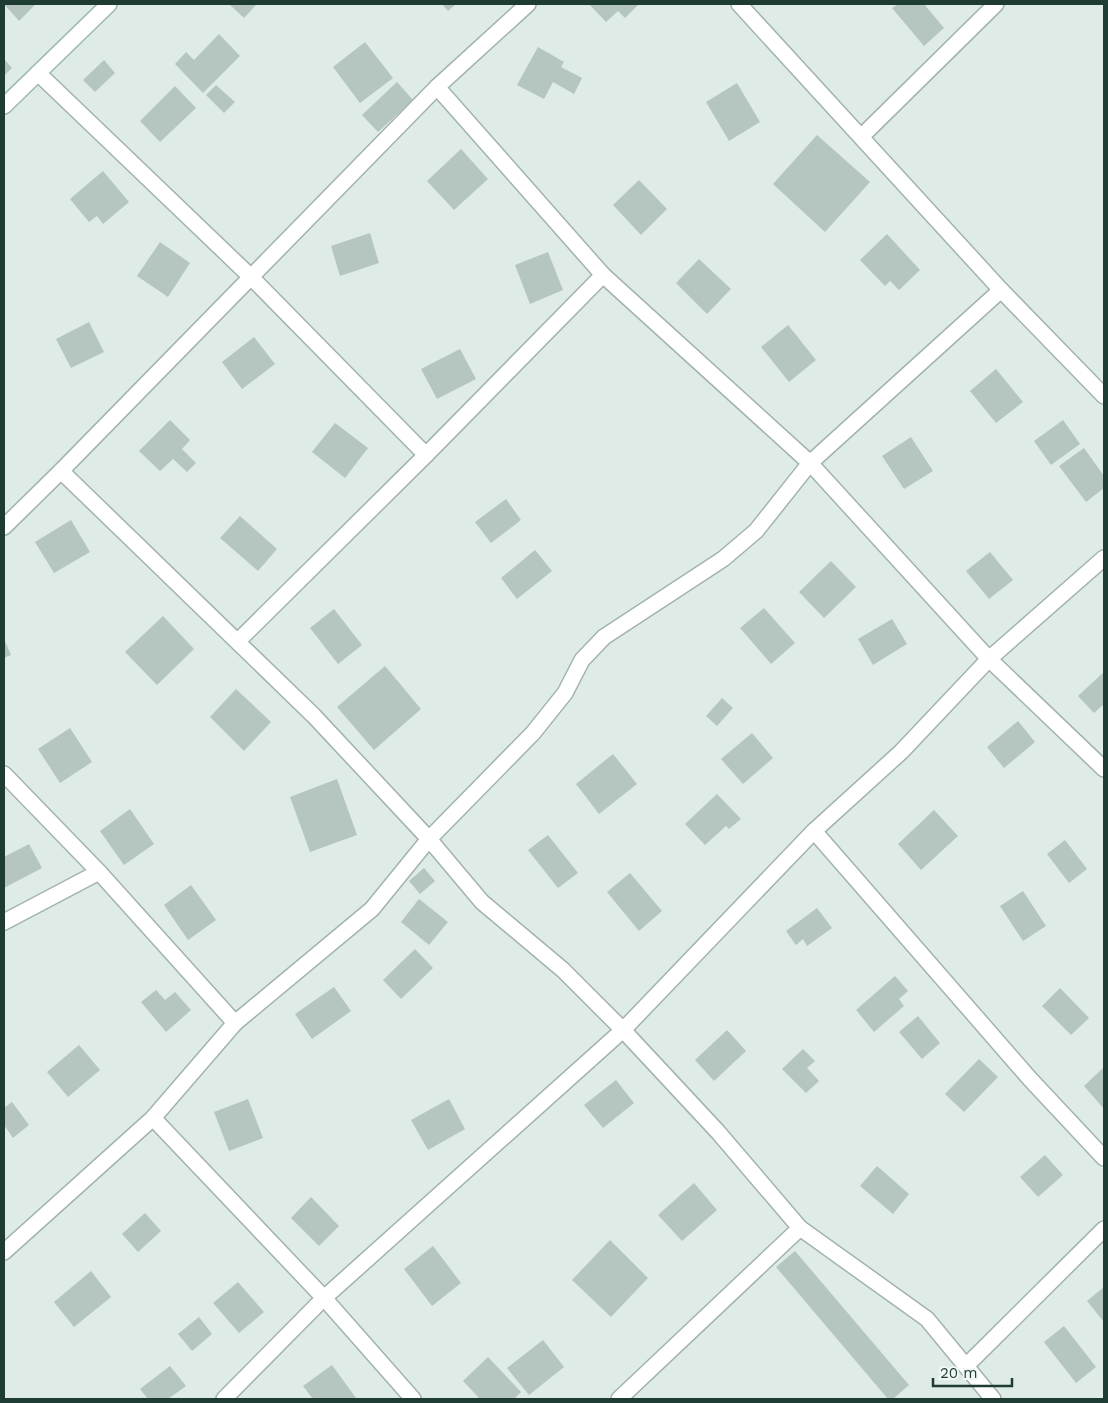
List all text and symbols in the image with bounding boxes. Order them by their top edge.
scale bar [933,1356,1012,1388]
text: 20 m [940,1364,978,1382]

